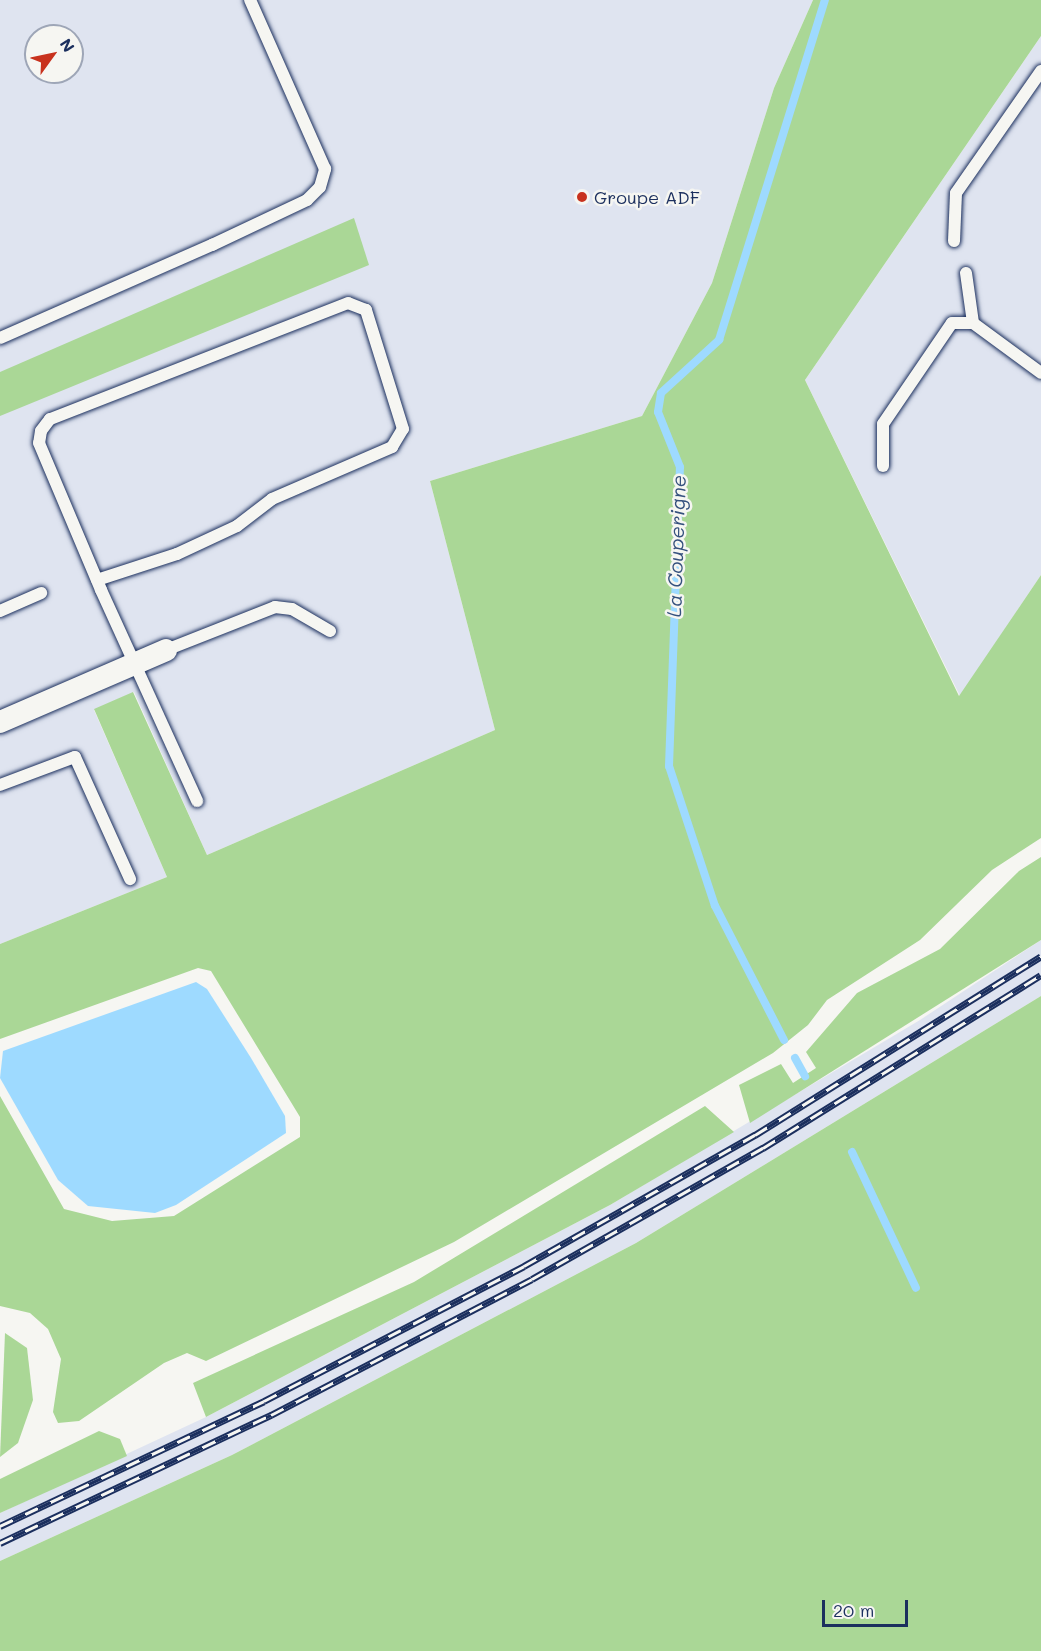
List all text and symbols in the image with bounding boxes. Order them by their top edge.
north arrow [24,24,84,84]
text: N [56,34,80,56]
place label: Groupe ADF [594,186,700,208]
marker: Groupe ADF [575,190,589,204]
water label: La Couperigne [662,474,690,618]
scale bar [825,1588,910,1626]
text: 20 m [833,1598,874,1622]

